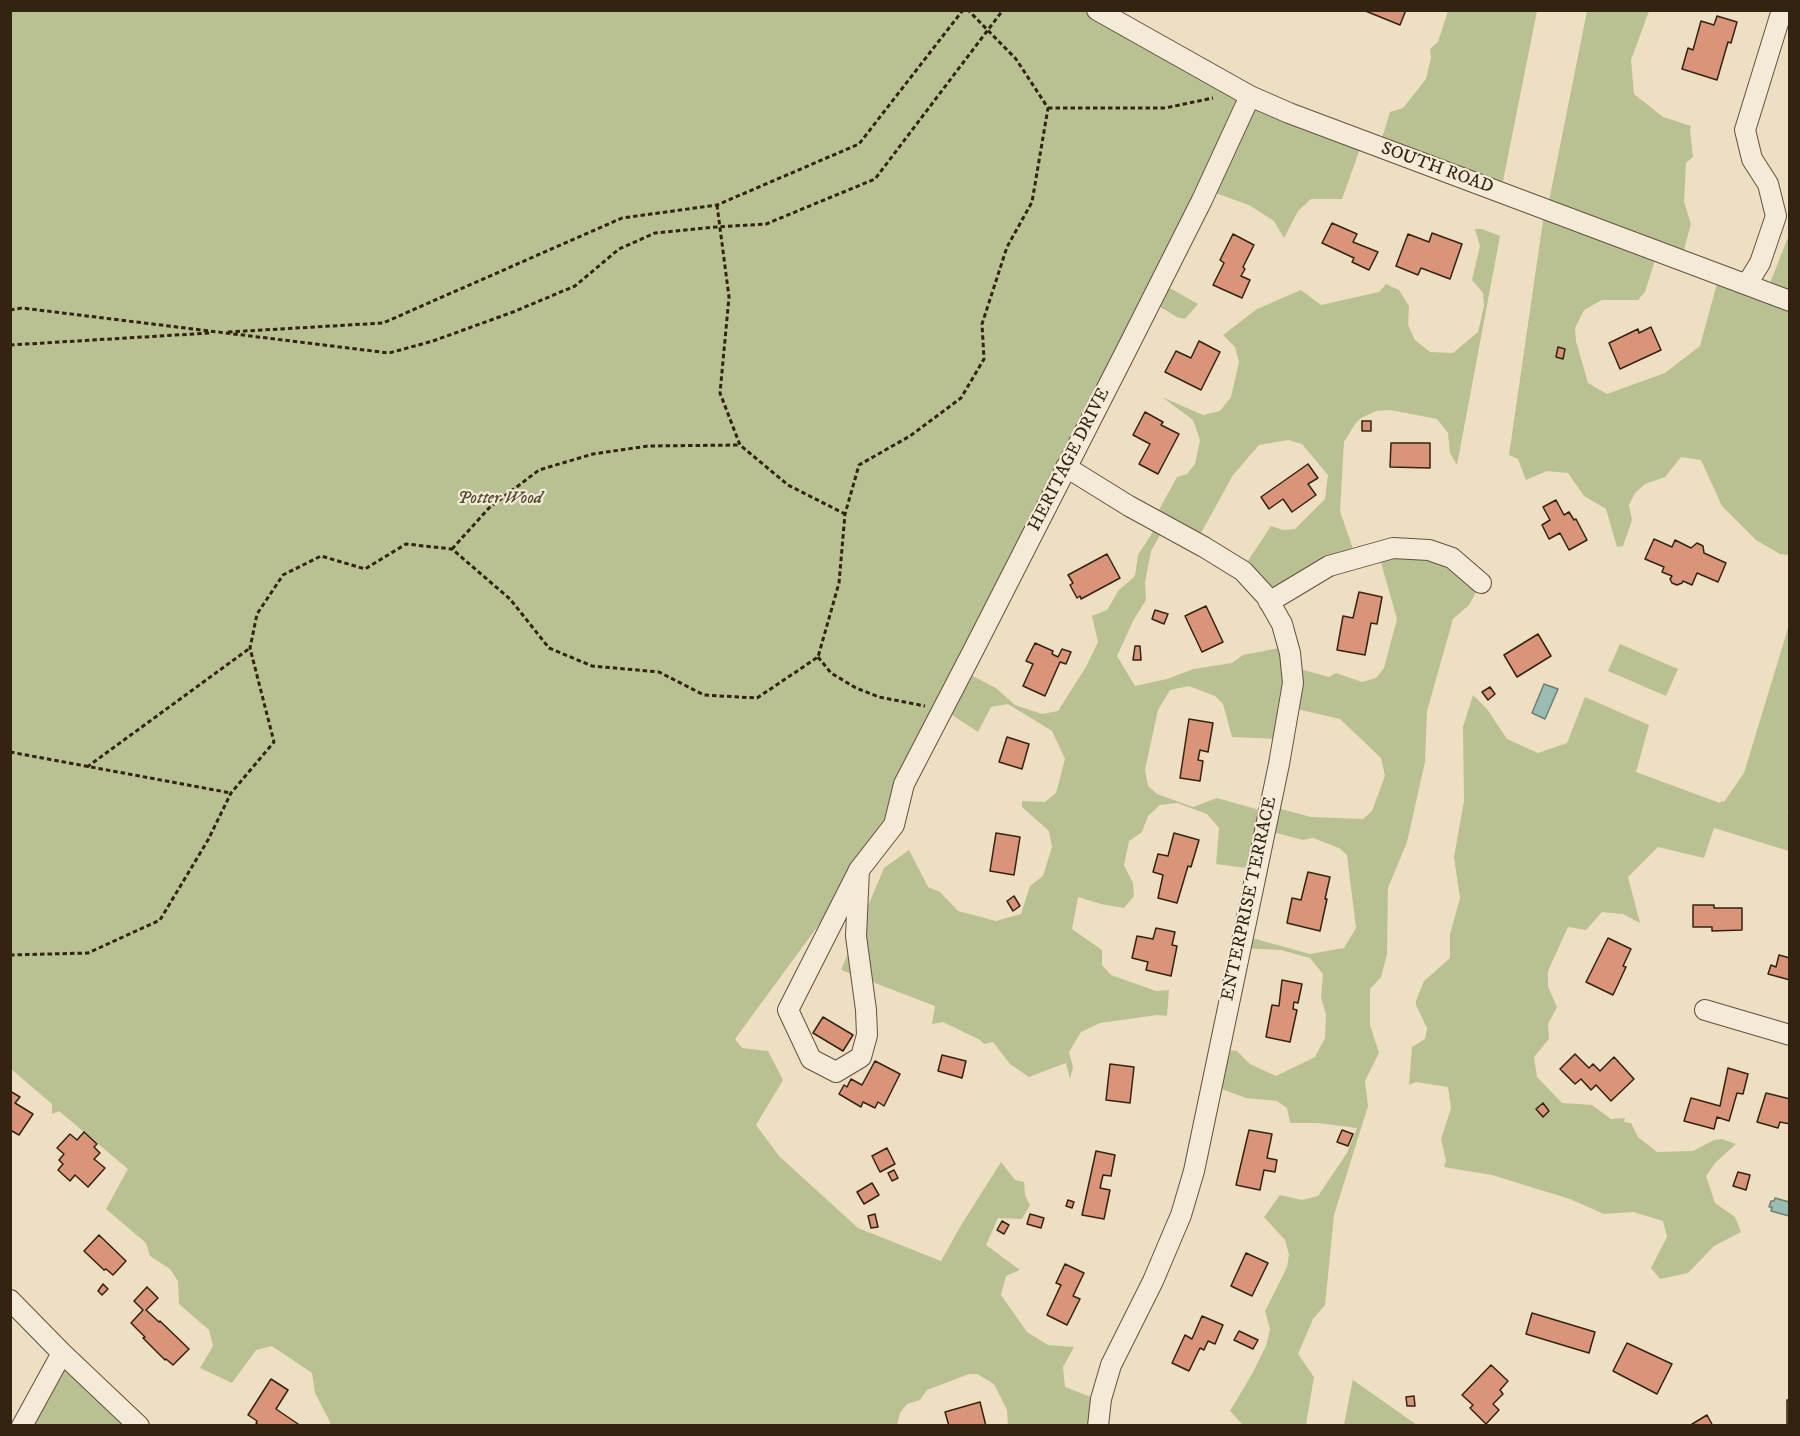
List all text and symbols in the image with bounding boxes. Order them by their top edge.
street label: SOUTH ROAD [1378,139,1496,199]
street label: HERITAGE DRIVE [1025,385,1115,535]
park label: Potter Wood [458,488,542,510]
street label: ENTERPRISE TERRACE [1218,795,1282,1003]

